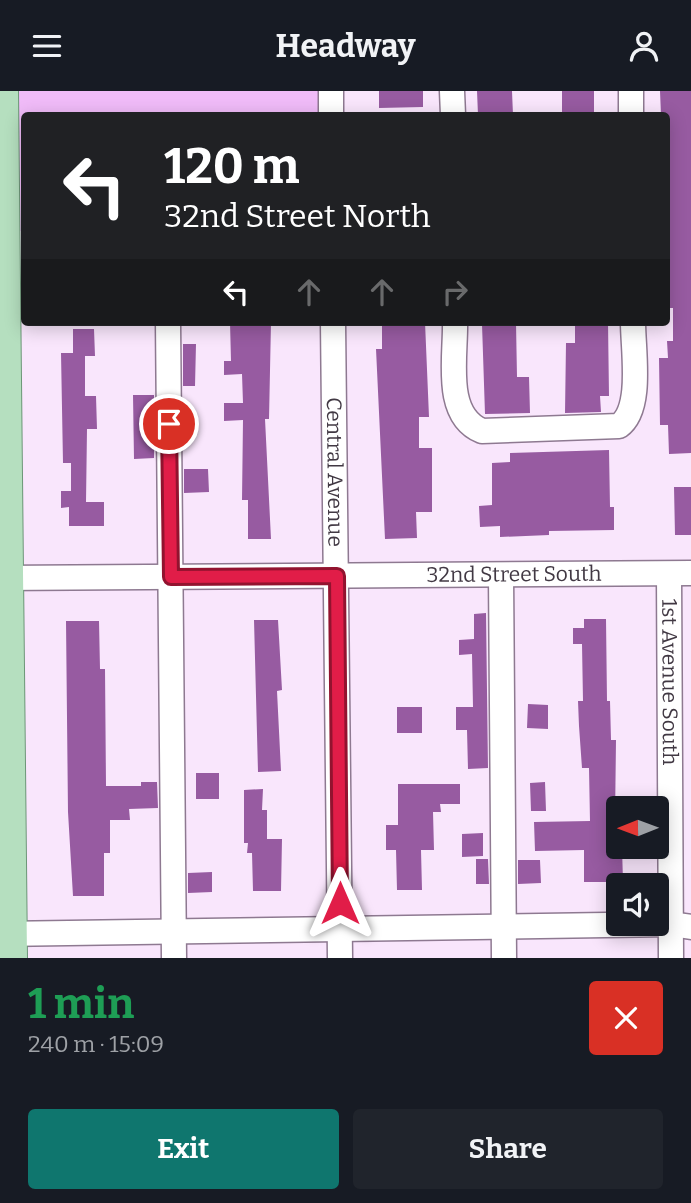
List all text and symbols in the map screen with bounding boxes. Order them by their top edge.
icon: menu [28,27,66,65]
text: Headway [275,27,416,65]
icon: person [625,27,663,65]
text: 120 m [164,137,299,196]
icon: left [49,140,140,231]
text: 32nd Street North [164,197,431,235]
icon: left [217,273,255,311]
icon: ahead [290,273,328,311]
icon: ahead [363,273,401,311]
icon: right [436,273,474,311]
pin [139,394,199,454]
street label: Central Avenue [321,397,348,547]
icon: arrive [150,405,188,443]
street label: 32nd Street South [426,561,601,588]
street label: 1st Avenue South [656,599,683,765]
north arrow [606,796,668,859]
map controls [606,796,669,936]
position arrow [303,866,377,940]
button: sound [606,873,669,936]
text: 1 min [28,979,134,1029]
button: close [589,981,663,1055]
text: 240 m · 15:09 [28,1030,164,1058]
button: Exit [28,1109,339,1189]
button: Share [353,1109,663,1189]

